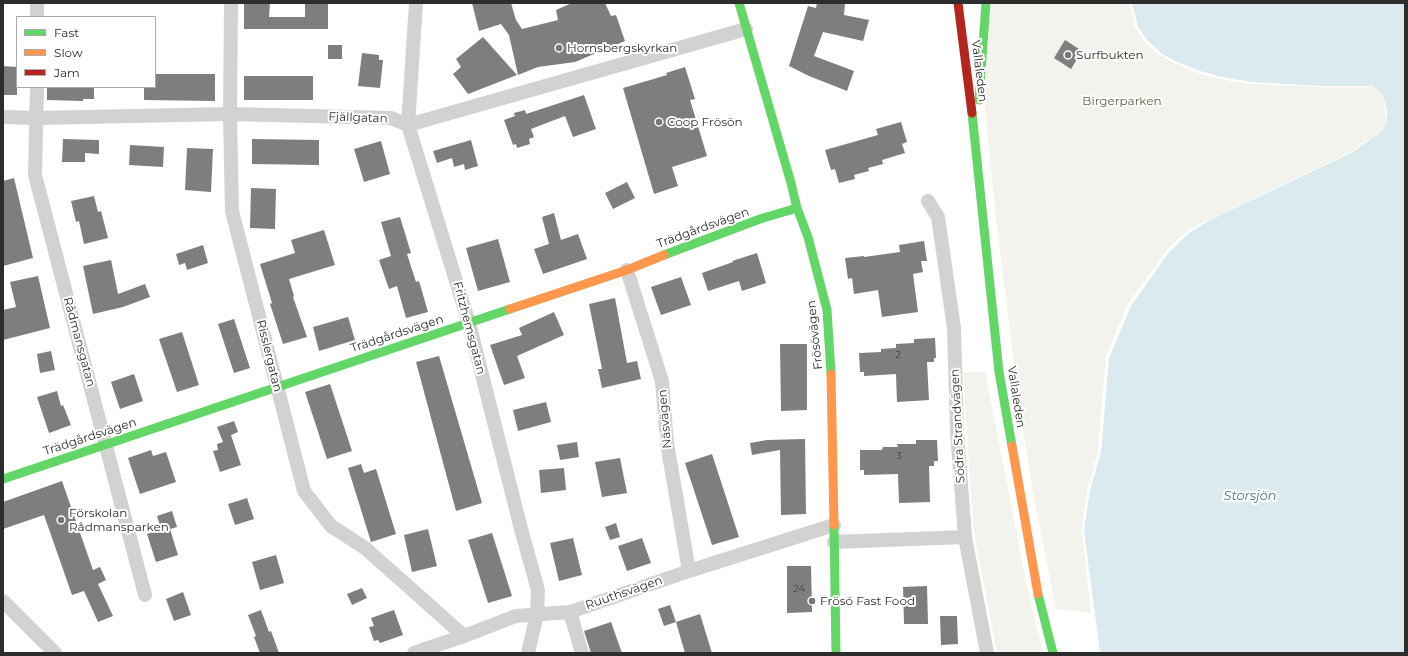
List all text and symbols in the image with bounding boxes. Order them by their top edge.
legend [16,16,156,88]
text: Fast [54,25,79,40]
street label: Vallaleden [968,39,990,103]
place label: Hornsbergskyrkan [567,41,677,55]
marker: Hornsbergskyrkan [554,43,564,53]
text: Slow [54,45,83,60]
place label: Surfbukten [1076,48,1144,62]
marker: Surfbukten [1063,50,1073,60]
text: Jam [54,65,80,80]
park label: Birgerparken [1082,94,1162,108]
street label: Fjällgatan [328,110,388,126]
place label: Coop Frösön [667,115,743,129]
marker: Coop Frösön [654,117,664,127]
street label: Trädgårdsvägen [655,205,751,251]
street label: Fritzhemsgatan [450,280,488,376]
street label: Rådmansgatan [60,295,98,389]
street label: Frösövägen [804,300,826,370]
street label: Trädgårdsvägen [349,312,445,356]
street label: Risslergatan [253,318,285,394]
house number: 2 [895,349,901,361]
street label: Vallaleden [1004,365,1028,429]
street label: Södra Strandvägen [948,368,968,484]
street label: Näsvägen [655,389,675,449]
street label: Trädgårdsvägen [42,415,138,459]
house number: 3 [896,450,902,462]
water label: Storsjön [1223,488,1277,504]
place label: Förskolan Rådmansparken [69,506,169,534]
marker: Förskolan Rådmansparken [56,515,66,525]
street label: Ruuthsvägen [584,573,664,613]
house number: 24 [793,583,805,595]
place label: Frösö Fast Food [820,594,915,608]
marker: Frösö Fast Food [807,596,817,606]

